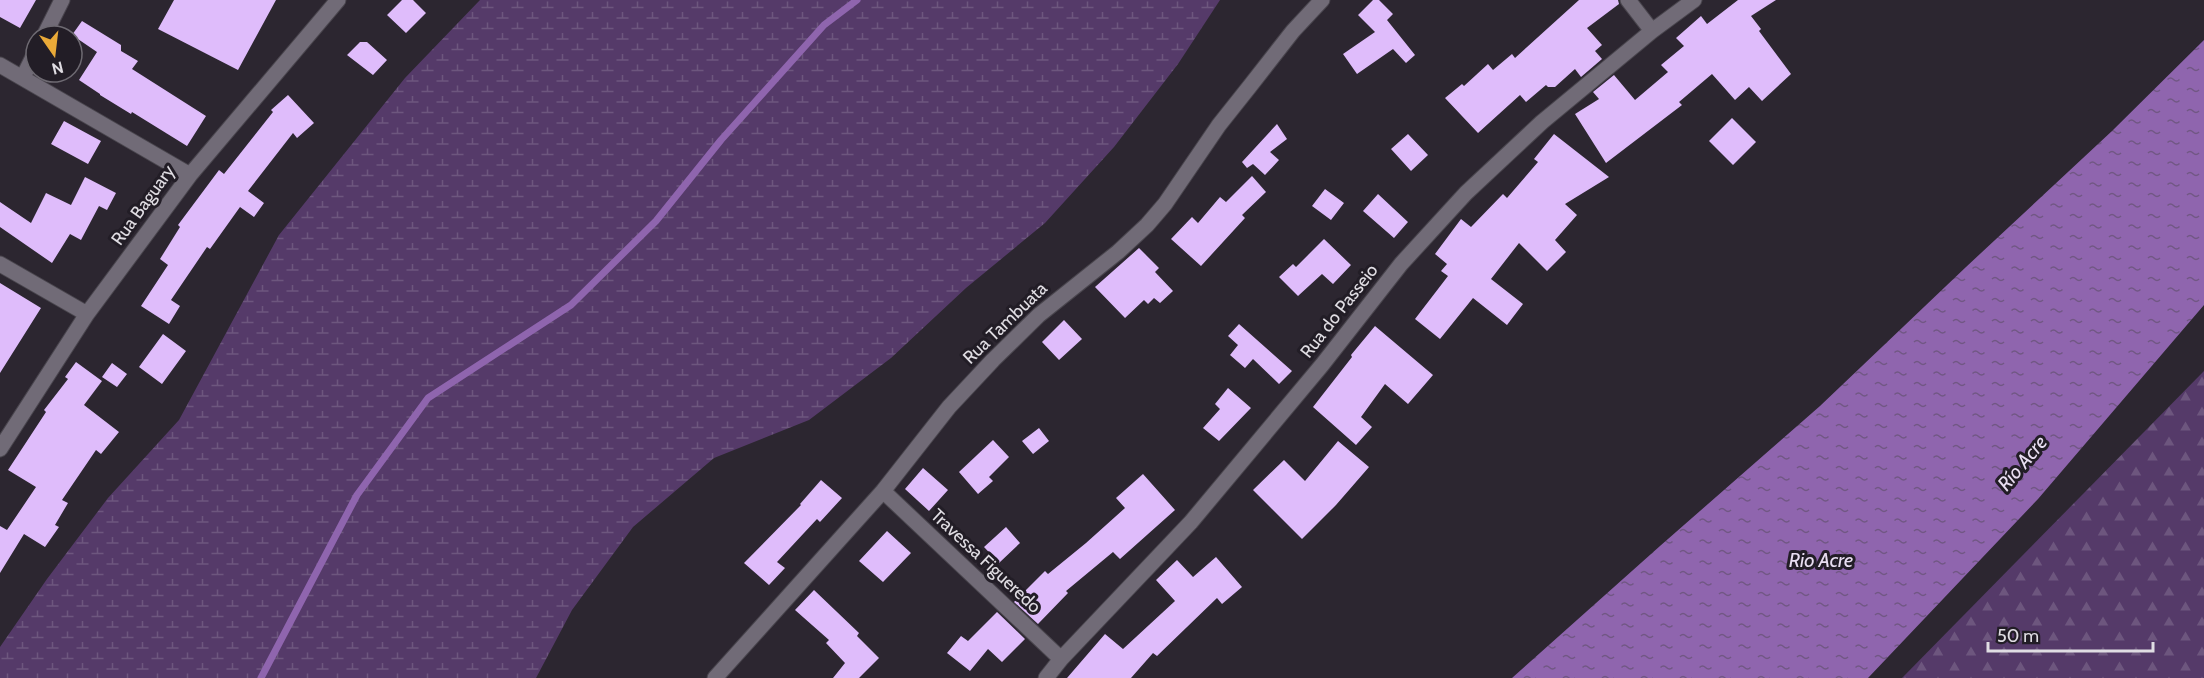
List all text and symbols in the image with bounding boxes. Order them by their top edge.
north arrow [24,24,84,84]
text: N [50,57,65,79]
street label: Rua Baguary [106,161,180,249]
street label: Rua do Passeio [1295,260,1383,362]
street label: Rua Tambuata [958,277,1052,369]
water label: Río Acre [1992,431,2052,495]
street label: Travessa Figueredo [926,504,1046,618]
water label: Rio Acre [1789,548,1853,572]
scale bar [1988,615,2153,653]
text: 50 m [1997,625,2039,647]

